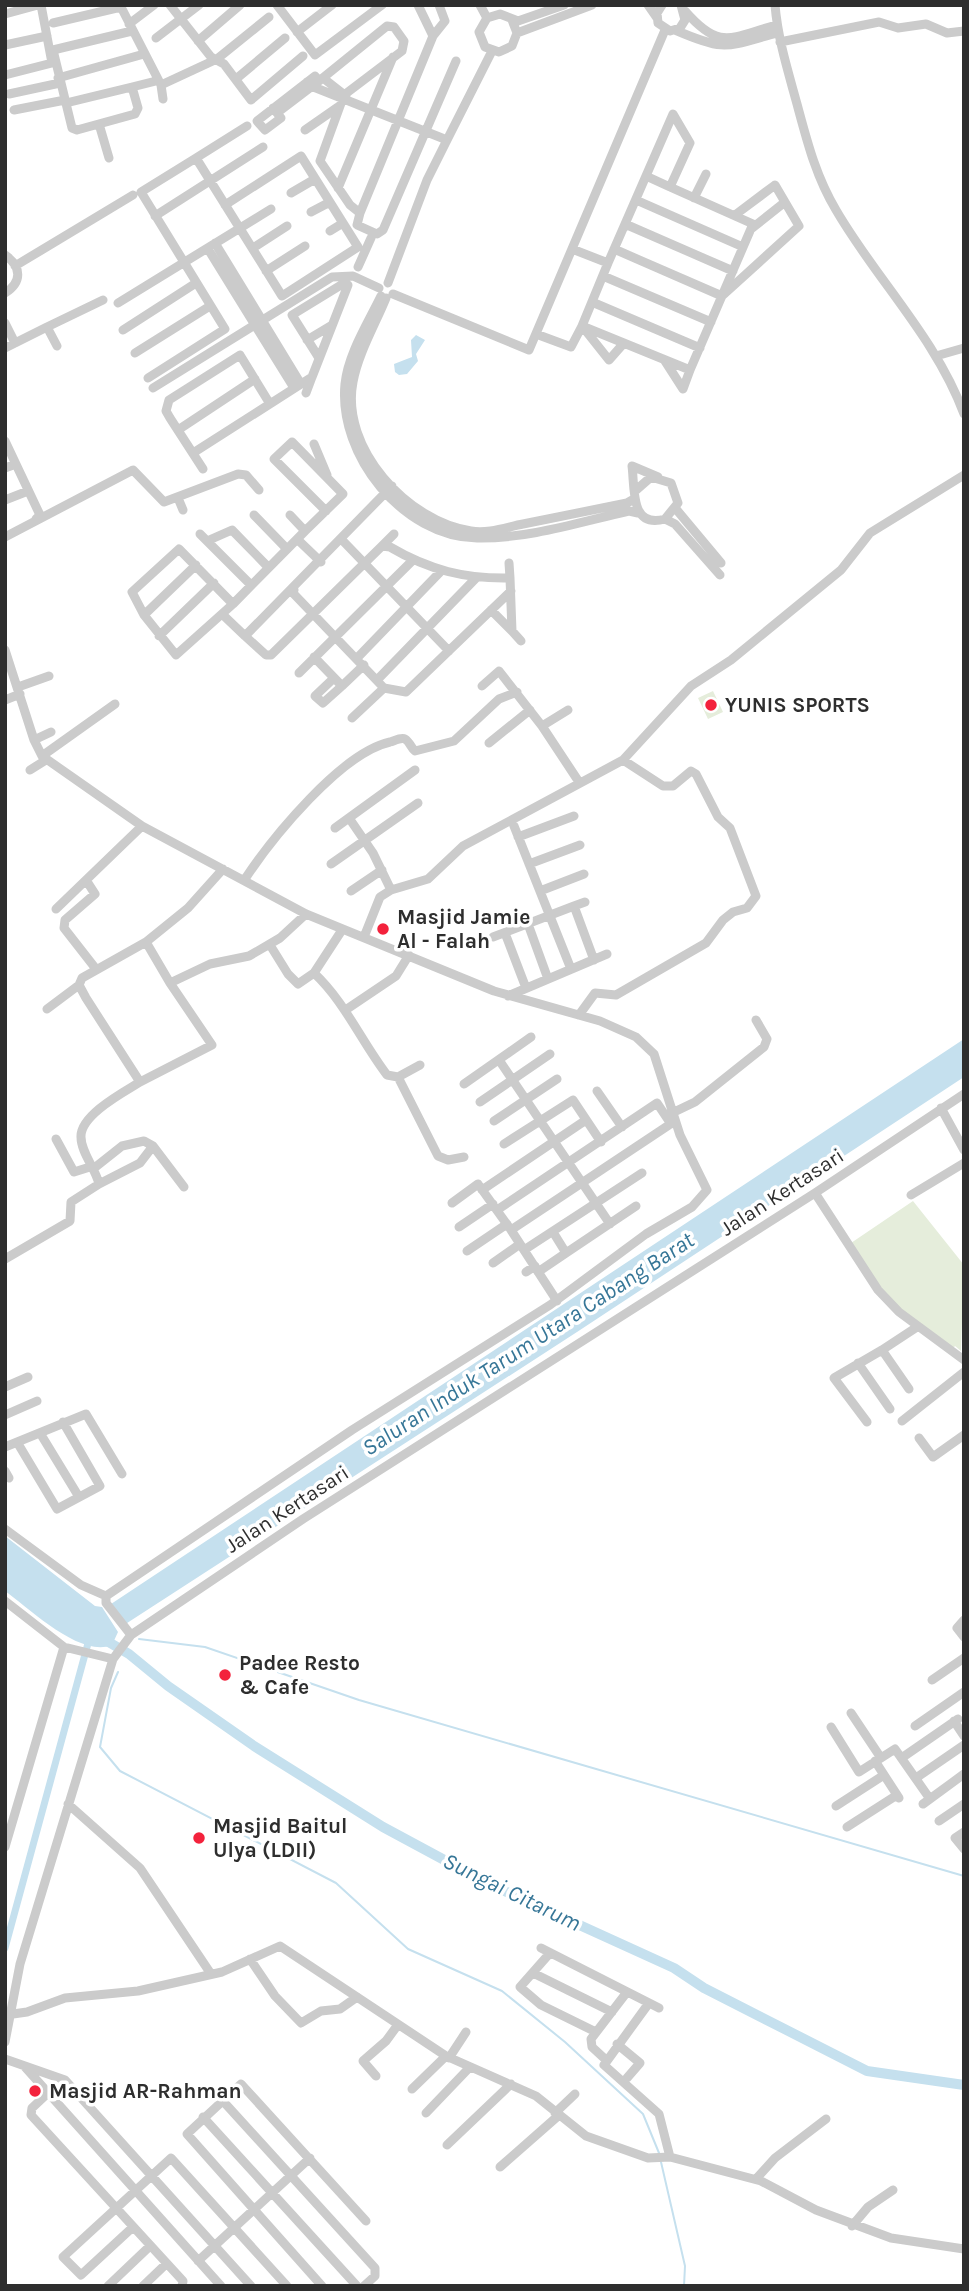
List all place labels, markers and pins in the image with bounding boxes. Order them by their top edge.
place label: YUNIS SPORTS [725,693,870,717]
marker: YUNIS SPORTS [703,697,719,713]
place label: Masjid Jamie Al - Falah [397,905,530,953]
marker: Masjid Jamie Al - Falah [375,921,391,937]
place label: Padee Resto & Cafe [239,1651,360,1699]
marker: Padee Resto & Cafe [217,1667,233,1683]
place label: Masjid Baitul Ulya (LDII) [213,1814,347,1862]
marker: Masjid Baitul Ulya (LDII) [191,1830,207,1846]
place label: Masjid AR-Rahman [49,2079,242,2103]
marker: Masjid AR-Rahman [27,2083,43,2099]

